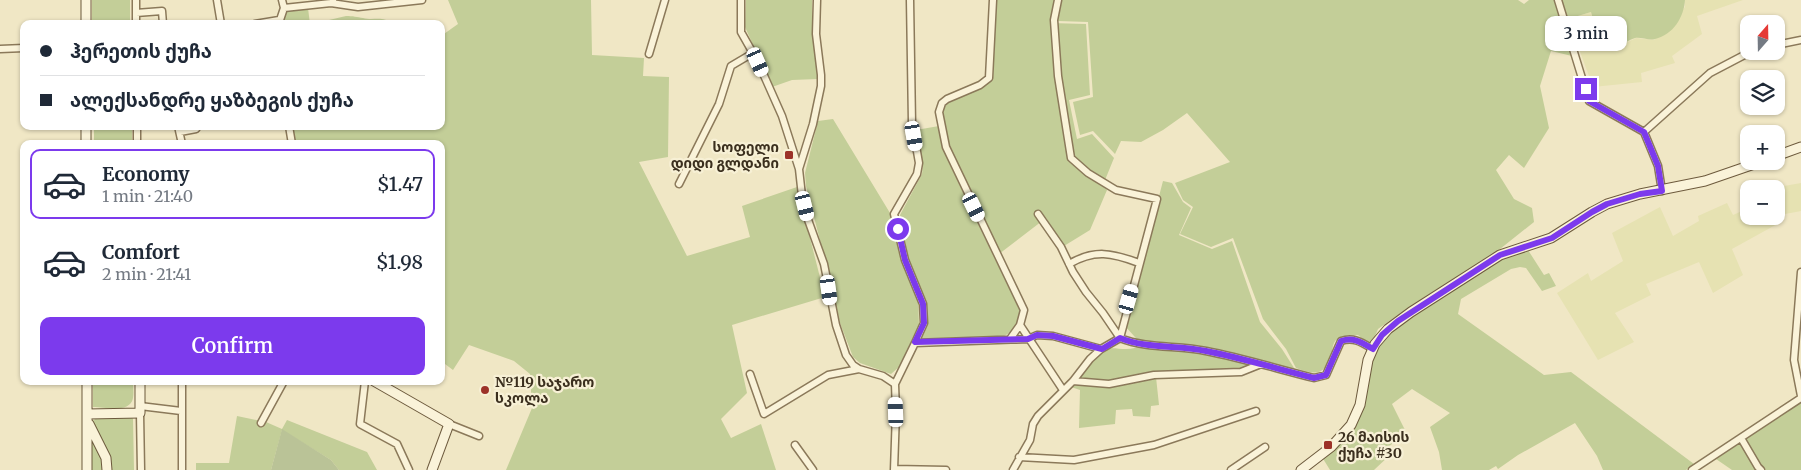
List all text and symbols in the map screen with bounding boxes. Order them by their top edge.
north arrow [1740,15,1785,60]
map controls [1740,15,1785,225]
callout: 3 min [1545,17,1627,52]
text: 3 min [1564,23,1608,43]
text: ჰერეთის ქუჩა [70,39,212,63]
car [745,45,770,79]
button: layers [1740,70,1785,115]
route end [1575,78,1597,100]
text: ალექსანდრე ყაზბეგის ქუჩა [70,88,354,112]
car [904,120,923,152]
button: + [1740,125,1785,170]
place label: სოფელი დიდი გლდანი [671,138,779,172]
marker: სოფელი დიდი გლდანი [783,149,795,161]
icon: car [42,162,87,207]
text: Economy [102,162,190,186]
text: $1.47 [377,172,423,196]
button: − [1740,180,1785,225]
text: 1 min · 21:40 [102,186,193,206]
car [794,190,815,222]
car [960,190,987,224]
route start [887,218,909,240]
icon: car [42,240,87,285]
text: Comfort [102,240,180,264]
text: $1.98 [376,250,423,274]
text: 2 min · 21:41 [102,264,191,284]
car [819,274,838,306]
car [1117,283,1140,315]
button: Confirm [40,317,425,375]
place label: №119 საჯარო სკოლა [495,373,594,407]
marker: №119 საჯარო სკოლა [479,384,491,396]
car [887,397,904,427]
place label: 26 მაისის ქუჩა #30 [1338,428,1410,462]
marker: 26 მაისის ქუჩა #30 [1322,439,1334,451]

